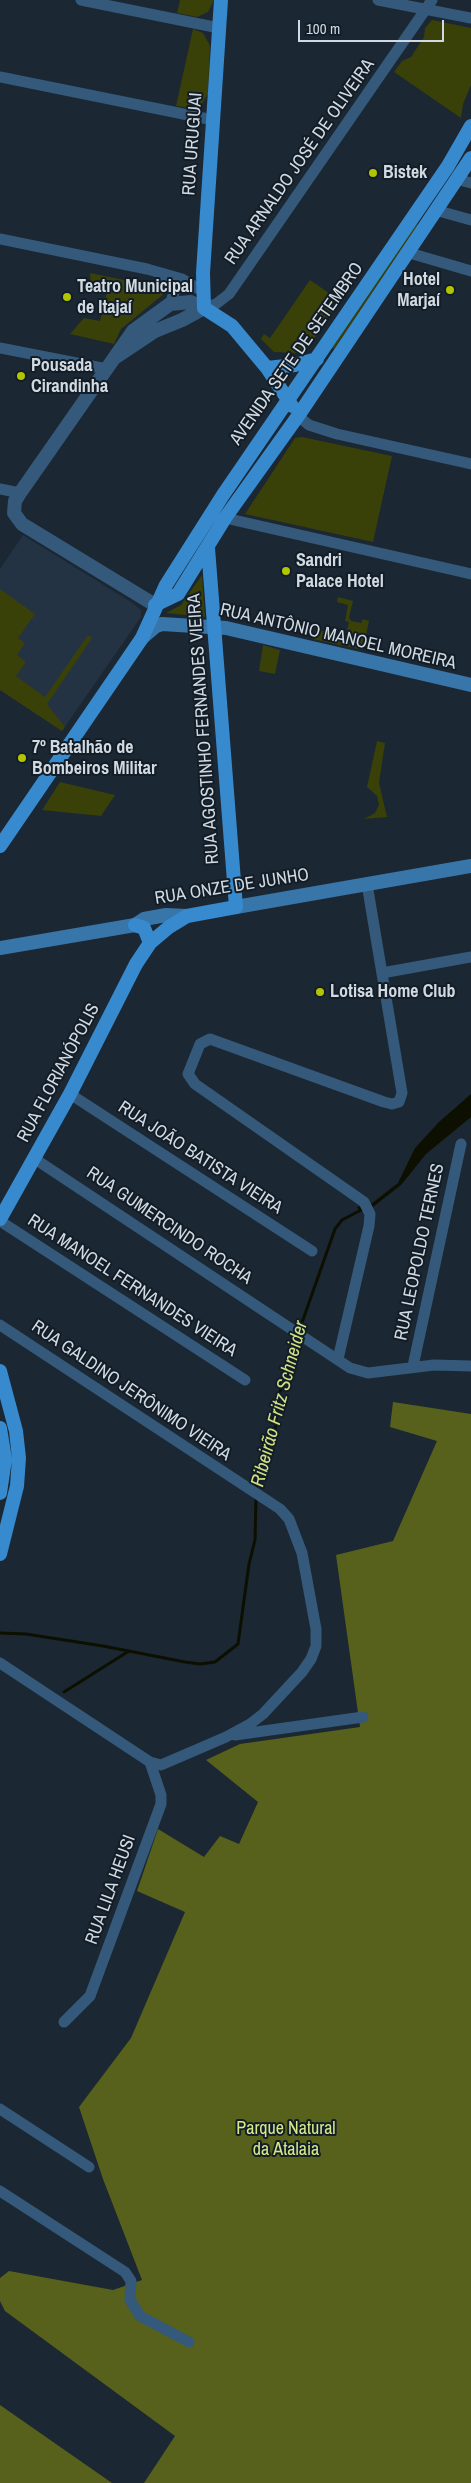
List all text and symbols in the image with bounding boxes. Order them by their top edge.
scale bar [301,10,447,42]
text: 100 m [306,18,340,39]
street label: RUA ARNALDO JOSÉ DE OLIVEIRA [221,55,379,269]
street label: RUA URUGUAI [179,92,207,196]
place label: Bistek [383,162,427,184]
marker: Bistek [367,167,379,179]
street label: AVENIDA SETE DE SETEMBRO [226,259,368,449]
place label: Hotel Marjaí [397,269,440,312]
place label: Teatro Municipal de Itajaí [77,276,193,318]
marker: Hotel Marjaí [444,284,456,296]
marker: Teatro Municipal de Itajaí [61,291,73,303]
place label: Pousada Cirandinha [31,355,108,398]
marker: Pousada Cirandinha [15,370,27,382]
place label: Sandri Palace Hotel [296,550,384,592]
marker: Sandri Palace Hotel [280,565,292,577]
street label: RUA AGOSTINHO FERNANDES VIEIRA [184,593,224,865]
street label: RUA ANTÔNIO MANOEL MOREIRA [218,599,458,675]
place label: 7º Batalhão de Bombeiros Militar [32,737,157,780]
marker: 7º Batalhão de Bombeiros Militar [16,752,28,764]
street label: RUA ONZE DE JUNHO [153,864,311,910]
place label: Lotisa Home Club [330,981,455,1003]
marker: Lotisa Home Club [314,986,326,998]
street label: RUA FLORIANÓPOLIS [13,1000,105,1146]
street label: RUA JOÃO BATISTA VIEIRA [114,1097,286,1219]
street label: RUA GUMERCINDO ROCHA [82,1162,256,1290]
street label: RUA LEOPOLDO TERNES [391,1162,449,1342]
street label: RUA MANOEL FERNANDES VIEIRA [23,1210,241,1362]
street label: RUA GALDINO JERÔNIMO VIEIRA [27,1316,235,1466]
water label: Ribeirão Fritz Schneider [247,1319,313,1489]
street label: RUA LILA HEUSI [81,1832,141,1948]
park label: Parque Natural da Atalaia [236,2118,336,2160]

